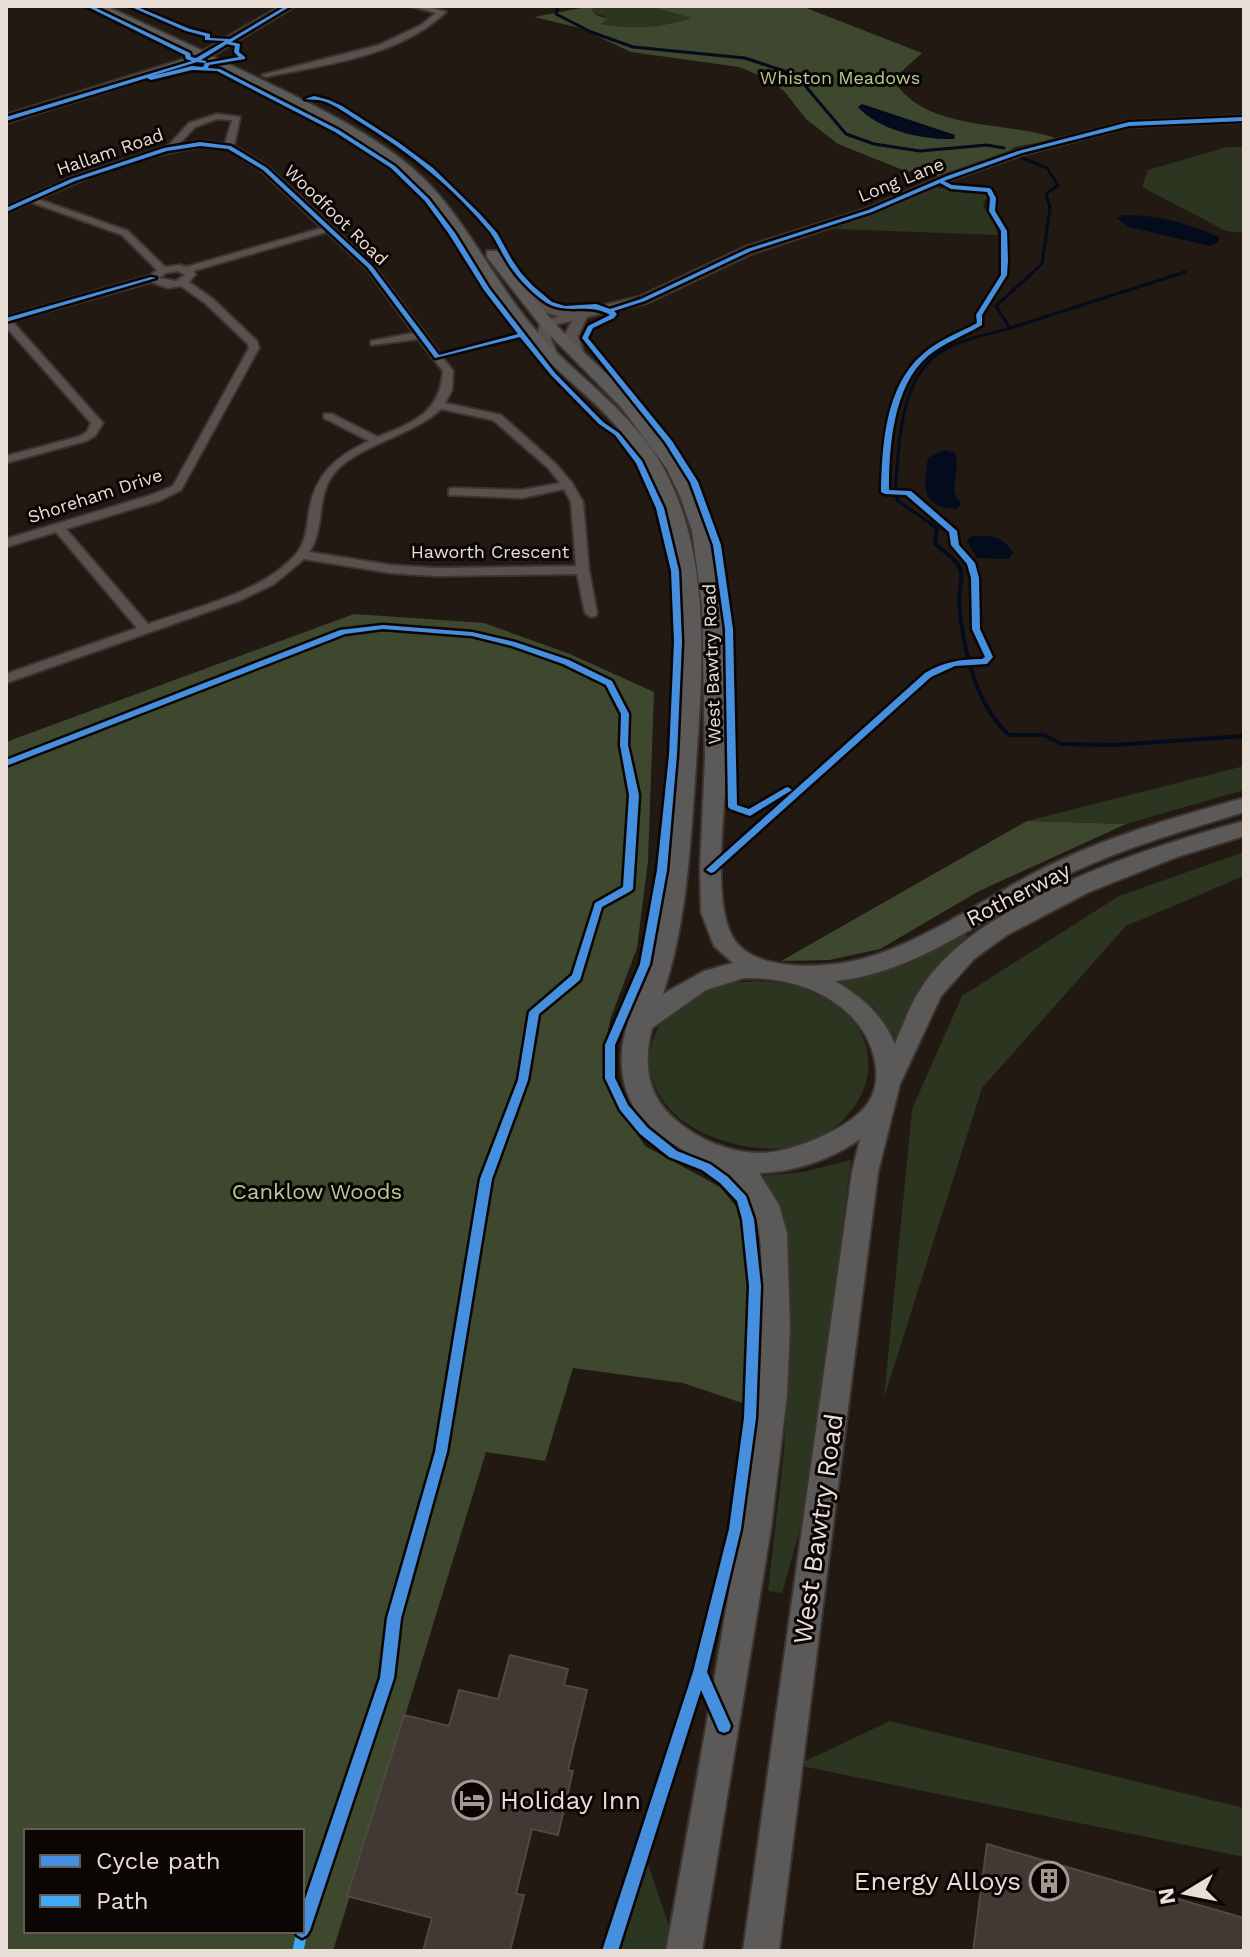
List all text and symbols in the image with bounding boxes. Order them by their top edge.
park label: Whiston Meadows [760,67,920,88]
street label: Hallam Road [54,123,166,180]
street label: Long Lane [855,153,947,206]
street label: Woodfoot Road [280,160,392,269]
street label: Shoreham Drive [25,464,165,527]
street label: Haworth Crescent [411,541,570,562]
street label: West Bawtry Road [698,583,725,745]
street label: Rotherway [962,857,1075,931]
park label: Canklow Woods [232,1179,402,1204]
street label: West Bawtry Road [787,1412,849,1646]
hotel icon: Holiday Inn [451,1779,493,1821]
place label: Holiday Inn [500,1785,641,1815]
legend [24,1829,304,1933]
text: Cycle path [96,1847,221,1875]
north arrow [1146,1853,1226,1933]
building icon: Energy Alloys [1028,1860,1070,1902]
place label: Energy Alloys [854,1866,1021,1896]
text: N [1153,1886,1181,1907]
text: Path [96,1887,149,1915]

